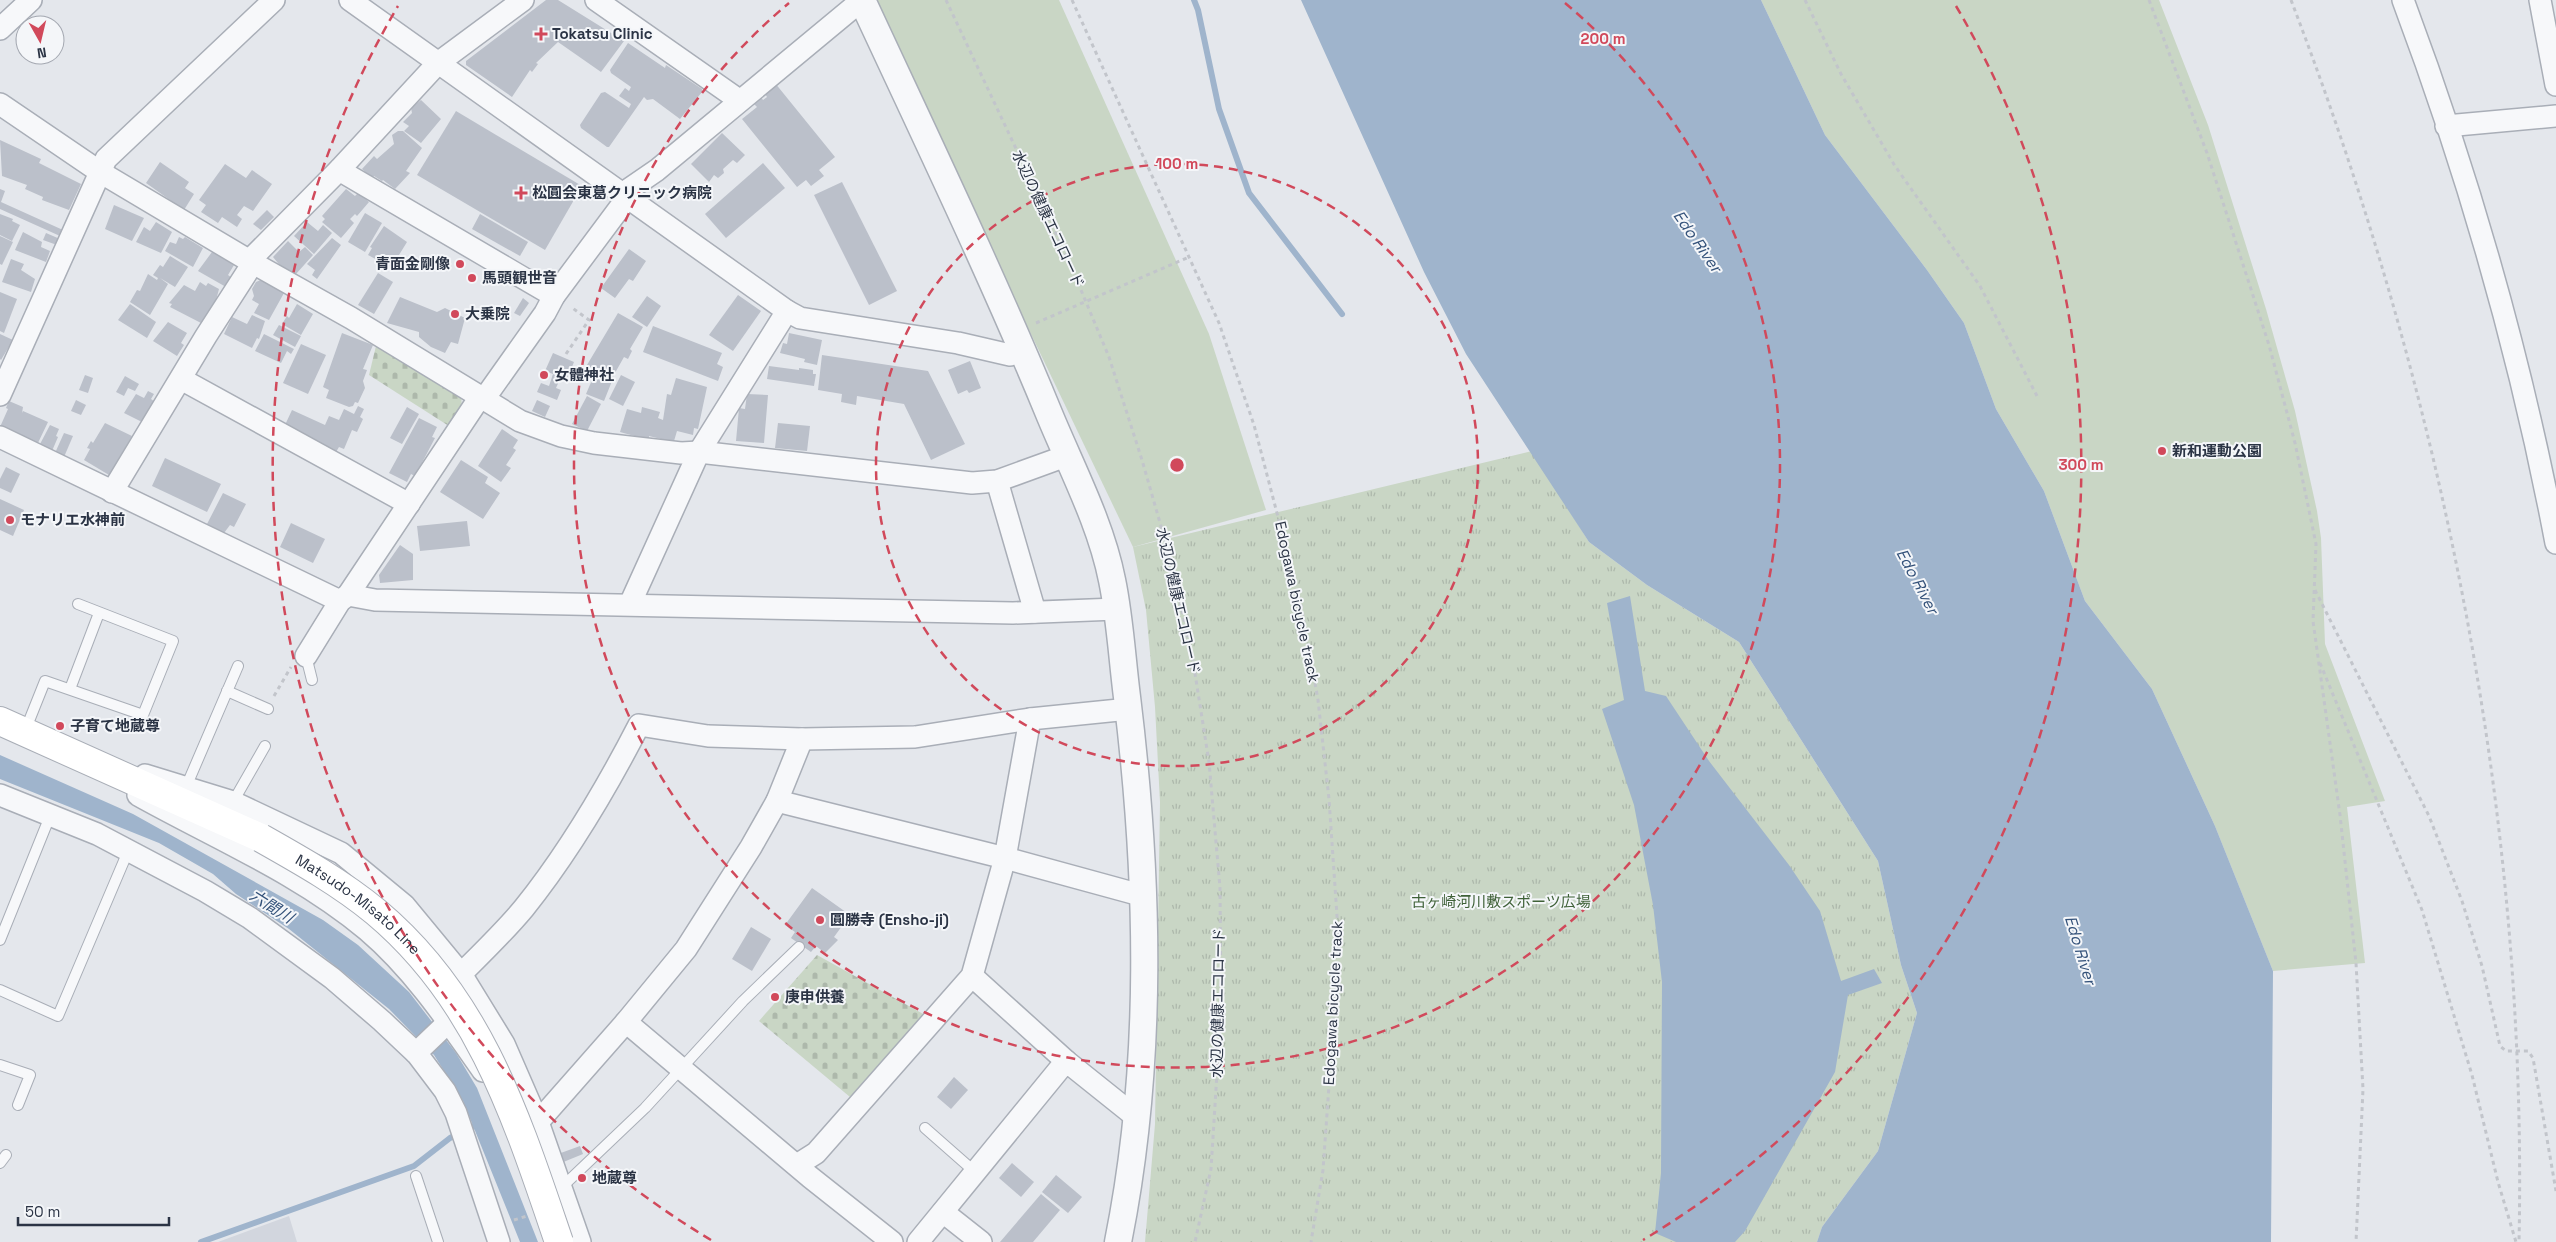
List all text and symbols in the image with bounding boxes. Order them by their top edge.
north arrow [15,15,65,65]
place label: Tokatsu Clinic [552,24,653,43]
marker: Tokatsu Clinic [534,27,548,41]
text: 200 m [1581,29,1625,48]
text: N [36,43,48,62]
street label: 水辺の健康エコロード [1008,147,1089,291]
text: 100 m [1156,154,1198,173]
place label: 松圓会東葛クリニック病院 [532,183,712,202]
marker: 松圓会東葛クリニック病院 [514,186,528,200]
water label: Edo River [1669,206,1728,278]
place label: 青面金剛像 [375,254,450,273]
marker: 青面金剛像 [454,258,466,270]
place label: 馬頭観世音 [482,268,557,287]
marker: 馬頭観世音 [466,272,478,284]
place label: 大乗院 [465,304,510,323]
marker: 大乗院 [449,308,461,320]
place label: 女體神社 [554,365,614,384]
marker: 女體神社 [538,369,550,381]
place label: 新和運動公園 [2172,441,2262,460]
marker: 新和運動公園 [2156,445,2168,457]
text: 300 m [2058,455,2104,474]
centre of rings [1168,456,1186,474]
place label: モナリエ水神前 [20,510,125,529]
marker: モナリエ水神前 [4,514,16,526]
street label: Edogawa bicycle track [1271,519,1324,684]
street label: 水辺の健康エコロード [1152,526,1205,676]
water label: Edo River [1892,545,1944,619]
place label: 子育て地蔵尊 [70,716,160,735]
marker: 子育て地蔵尊 [54,720,66,732]
street label: Matsudo-Misato Line [292,850,425,958]
water label: 六間川 [246,885,299,929]
park label: 古ヶ崎河川敷スポーツ広場 [1411,892,1591,911]
place label: 圓勝寺 (Ensho-ji) [830,910,949,929]
water label: Edo River [2060,913,2102,989]
marker: 圓勝寺 (Ensho-ji) [814,914,826,926]
street label: Edogawa bicycle track [1319,920,1346,1086]
street label: 水辺の健康エコロード [1207,928,1228,1078]
place label: 庚申供養 [785,987,845,1006]
marker: 庚申供養 [769,991,781,1003]
place label: 地蔵尊 [592,1168,637,1187]
marker: 地蔵尊 [576,1172,588,1184]
scale bar [18,1194,169,1226]
text: 50 m [25,1202,60,1221]

